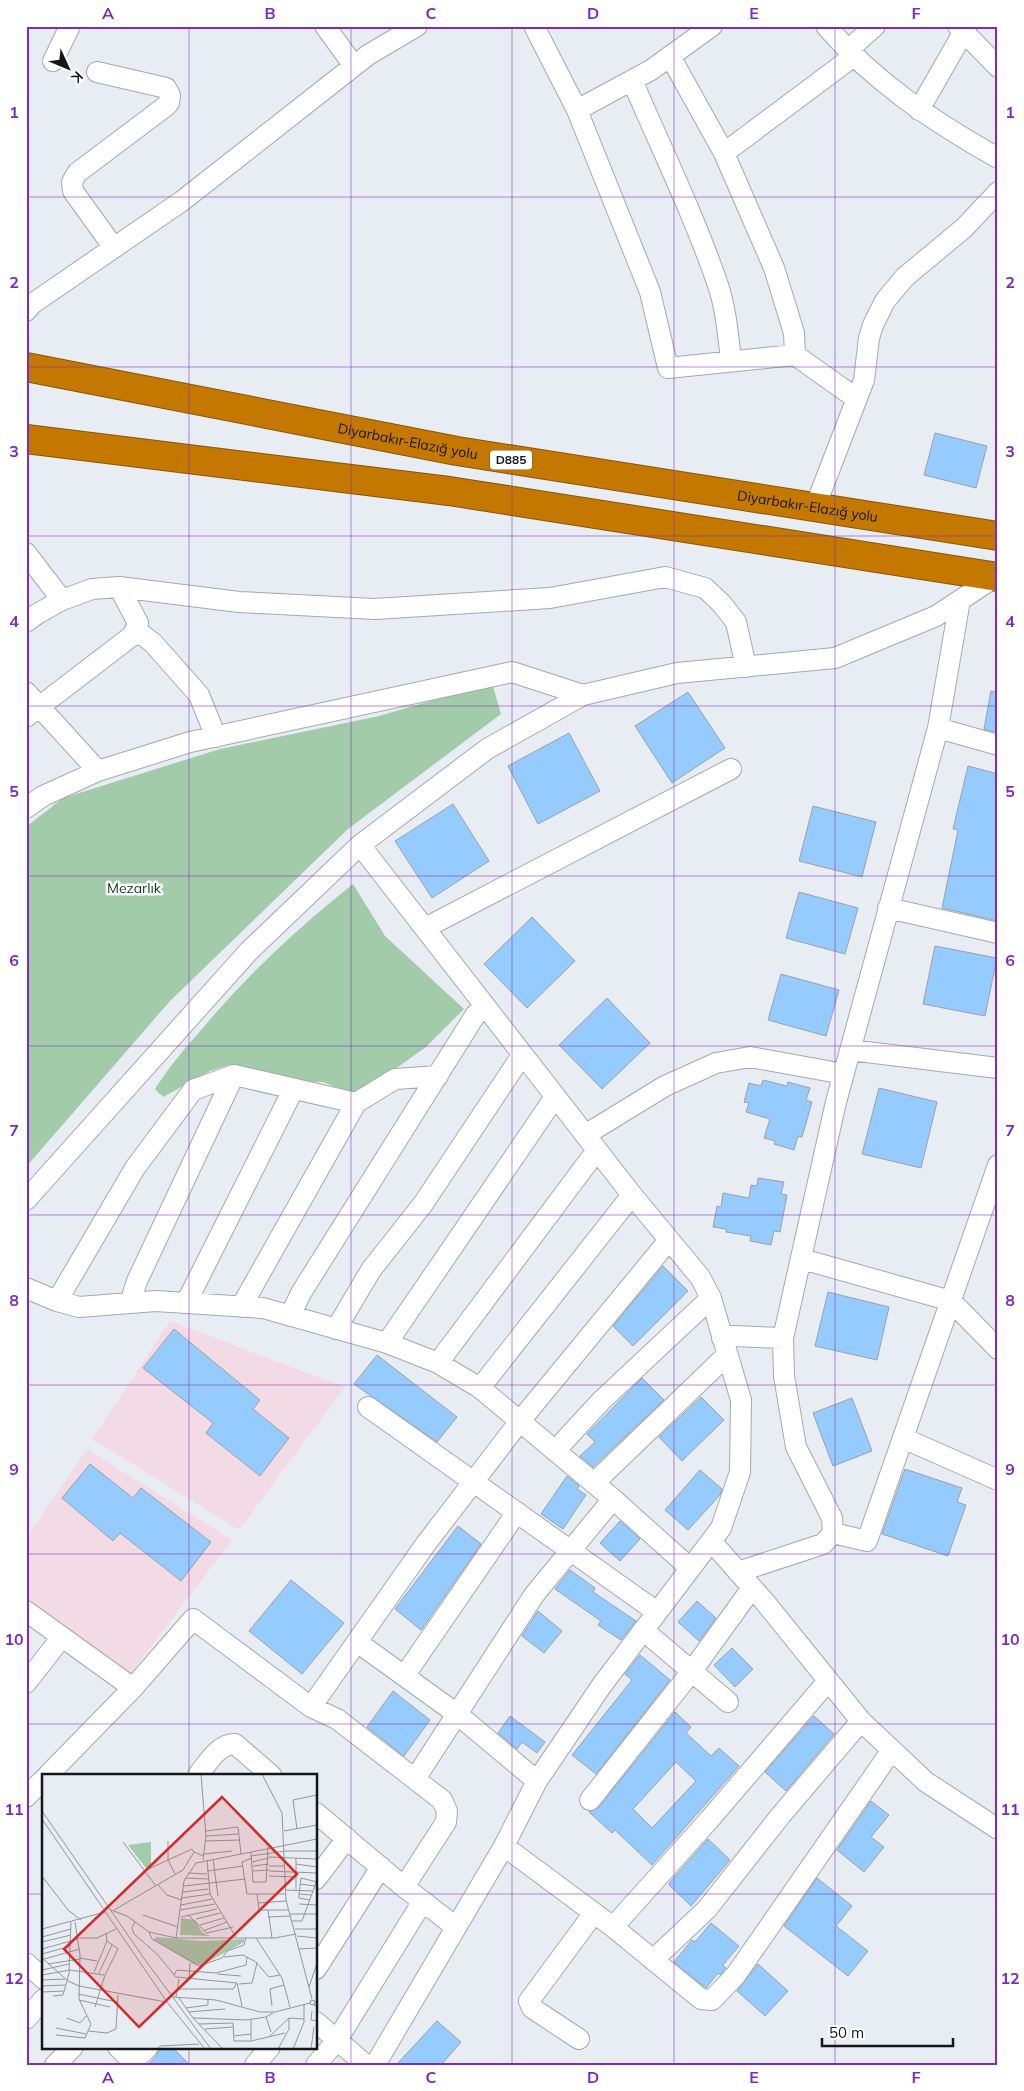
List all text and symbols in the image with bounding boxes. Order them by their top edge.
text: A [102,3,114,23]
text: B [264,3,276,23]
text: C [426,3,437,23]
text: D [587,3,599,23]
text: E [749,3,759,23]
text: F [911,3,921,23]
north arrow [42,42,92,92]
text: K [67,67,87,87]
text: 1 [9,102,19,122]
text: 1 [1005,102,1015,122]
text: 2 [9,272,19,292]
text: 2 [1005,272,1015,292]
street label: Diyarbakır-Elazığ yolu [336,419,479,463]
text: 3 [9,441,19,461]
text: 3 [1005,441,1015,461]
road number: D885 [490,450,532,470]
street label: Diyarbakır-Elazığ yolu [736,486,879,526]
text: 4 [9,611,19,631]
text: 4 [1005,611,1015,631]
text: 5 [9,781,19,801]
text: 5 [1005,781,1015,801]
park label: Mezarlık [107,879,162,897]
text: 6 [9,950,19,970]
text: 6 [1005,950,1015,970]
text: 7 [9,1120,19,1140]
text: 7 [1005,1120,1015,1140]
text: 8 [9,1290,19,1310]
text: 8 [1005,1290,1015,1310]
text: 9 [9,1459,19,1479]
text: 9 [1005,1459,1015,1479]
text: 10 [4,1629,24,1649]
text: 10 [1000,1629,1020,1649]
inset map [42,1774,318,2048]
text: 11 [4,1799,24,1819]
text: 11 [1000,1799,1020,1819]
text: 12 [4,1968,24,1988]
text: 12 [1000,1968,1020,1988]
scale bar [822,2016,953,2048]
text: 50 m [829,2023,864,2042]
text: A [102,2067,114,2087]
text: B [264,2067,276,2087]
text: C [426,2067,437,2087]
text: D [587,2067,599,2087]
text: E [749,2067,759,2087]
text: F [911,2067,921,2087]

